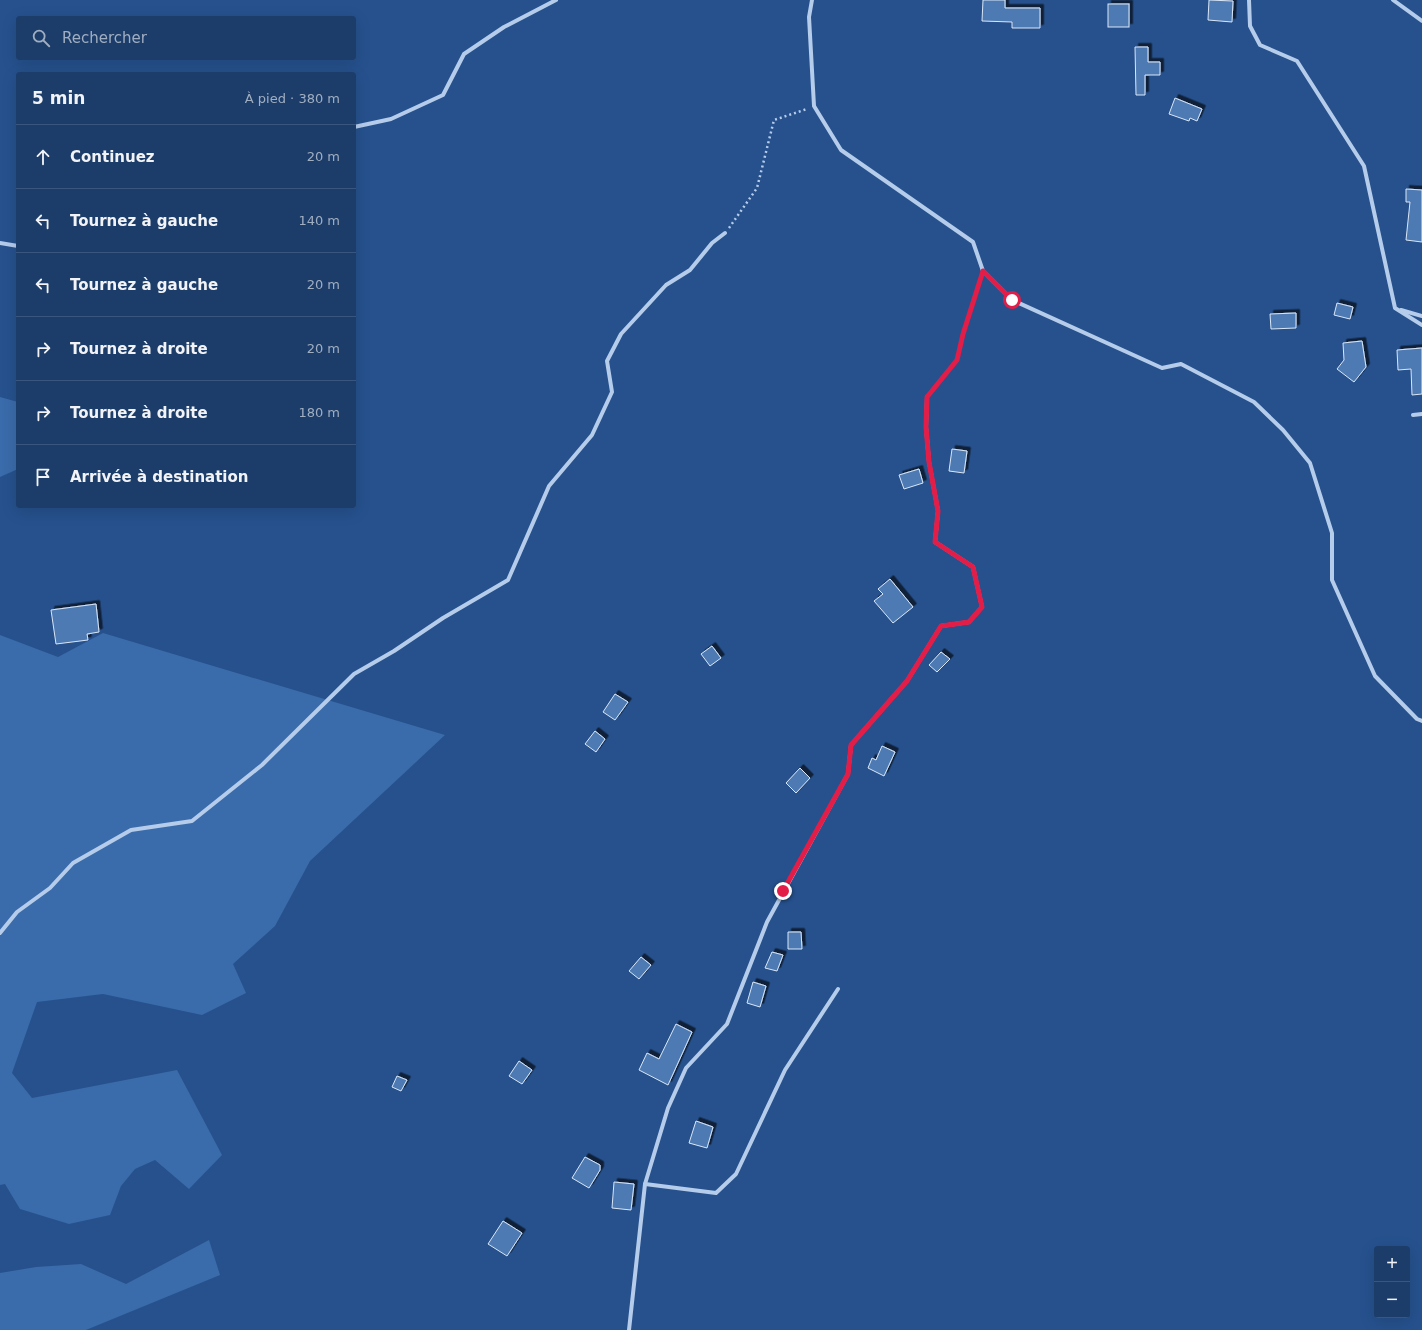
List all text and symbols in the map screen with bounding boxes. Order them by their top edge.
search box [16,16,356,60]
icon: search [30,27,52,49]
text: Rechercher [62,29,147,47]
text: 5 min [32,88,85,108]
text: À pied · 380 m [245,91,340,106]
icon: ahead [32,146,54,168]
text: Continuez [70,148,155,166]
text: 20 m [307,149,340,164]
icon: left [32,210,54,232]
text: Tournez à gauche [70,212,218,230]
text: 140 m [298,213,340,228]
icon: left [32,274,54,296]
text: Tournez à gauche [70,276,218,294]
text: 20 m [307,277,340,292]
route start [1003,291,1021,309]
icon: right [32,338,54,360]
text: Tournez à droite [70,340,208,358]
text: 20 m [307,341,340,356]
icon: right [32,402,54,424]
text: Tournez à droite [70,404,208,422]
text: 180 m [298,405,340,420]
icon: arrive [32,466,54,488]
text: Arrivée à destination [70,468,248,486]
route end [774,882,792,900]
map controls [1374,1246,1410,1318]
button: + [1374,1246,1410,1282]
button: − [1374,1282,1410,1318]

